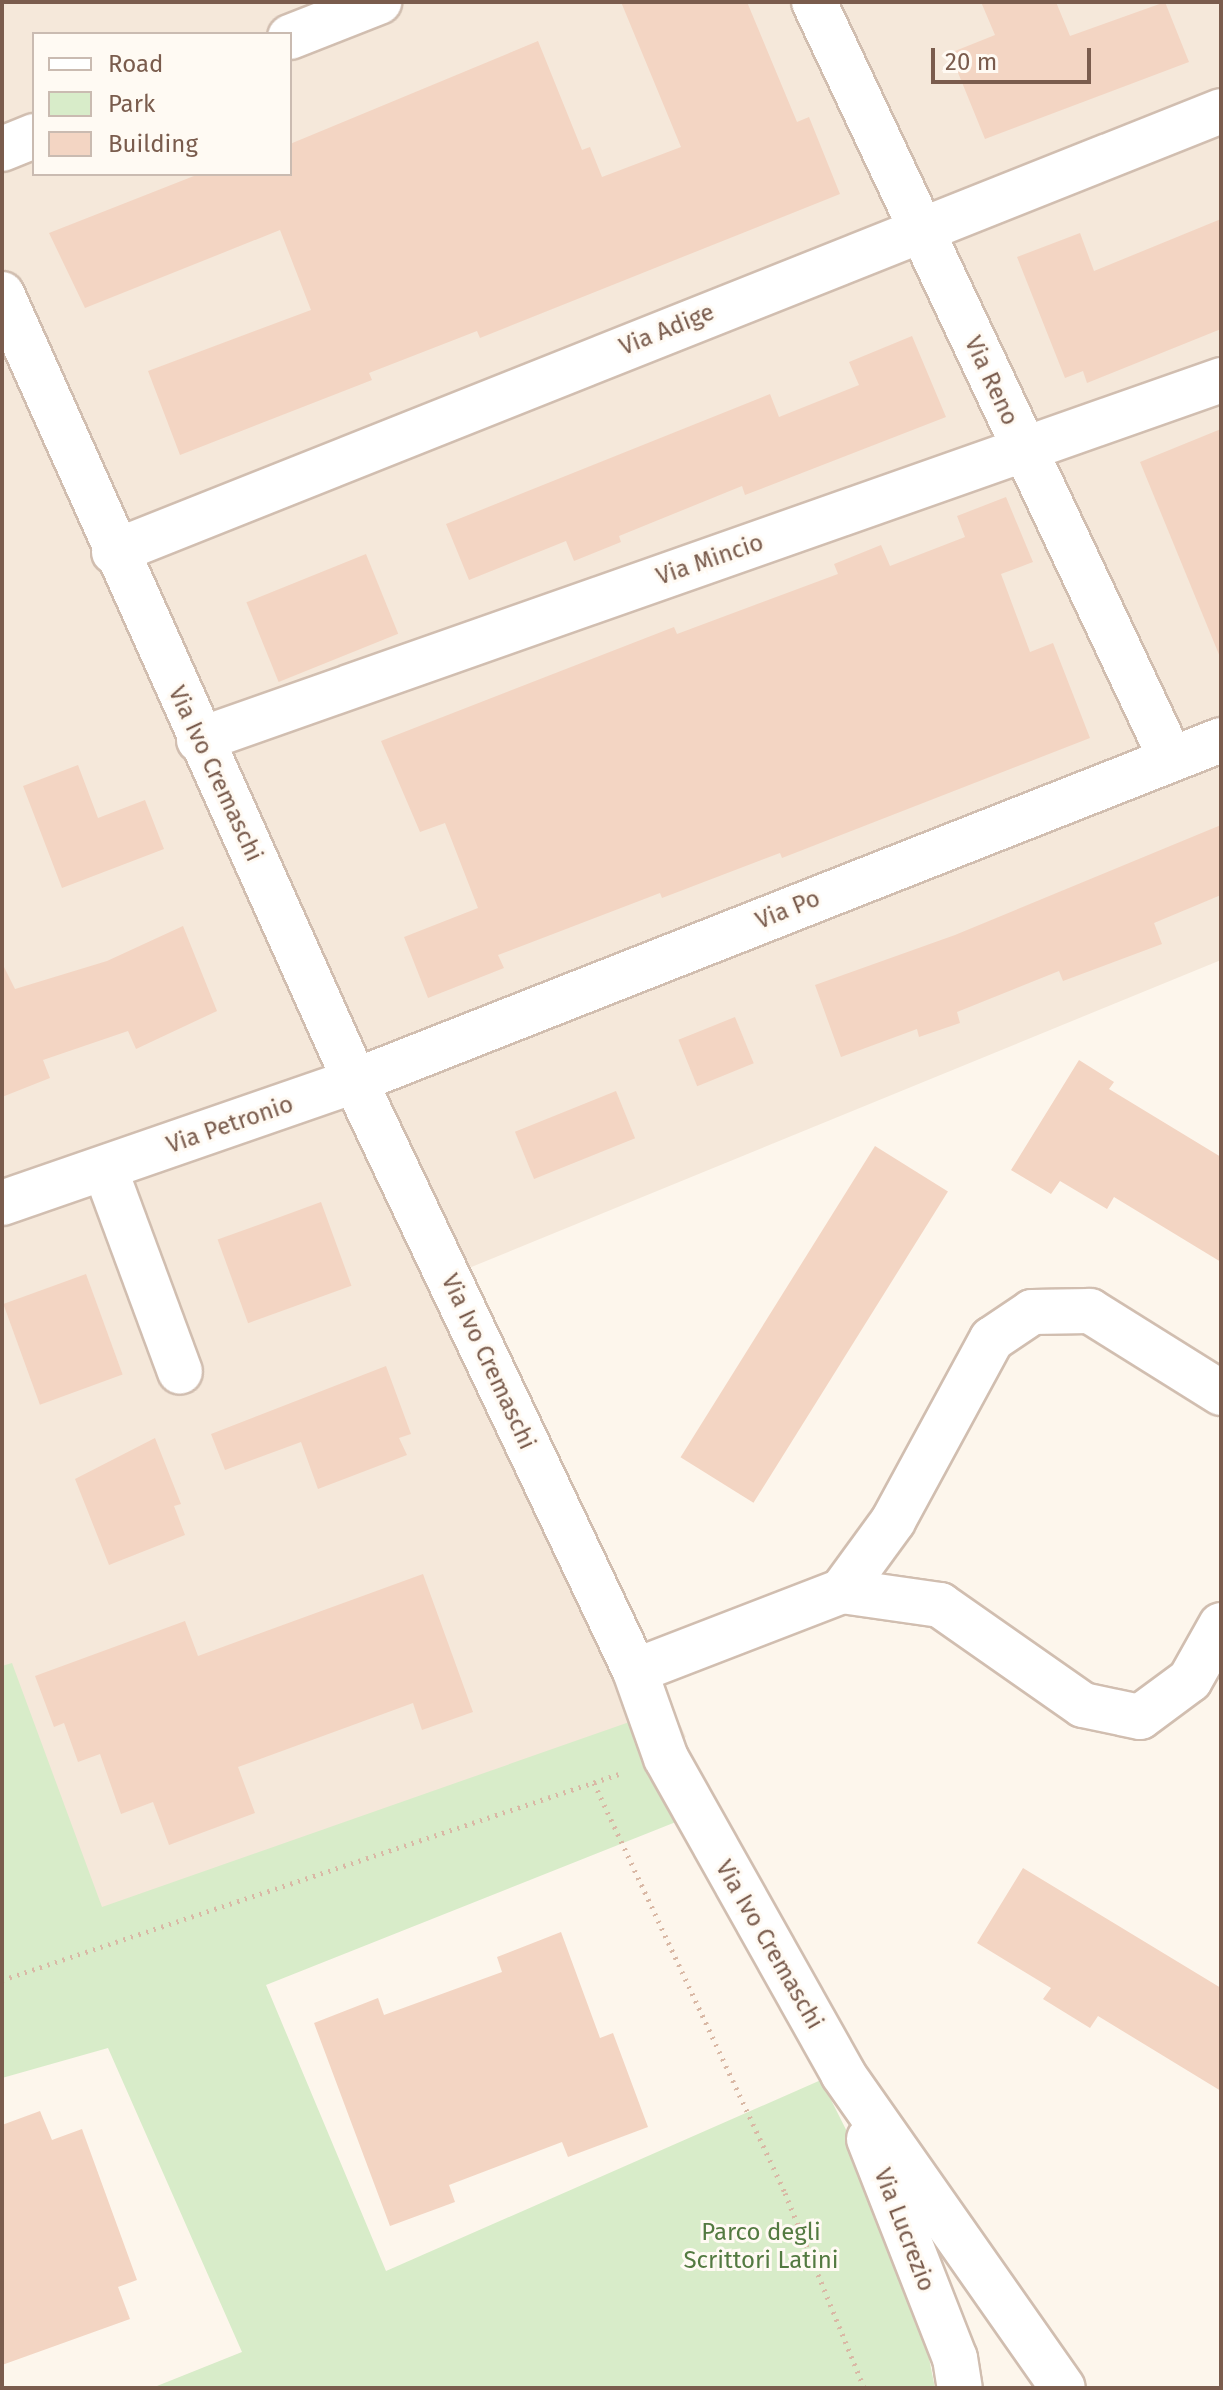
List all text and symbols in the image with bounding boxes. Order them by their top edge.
legend [32,32,292,176]
scale bar [935,32,1095,82]
text: 20 m [945,48,997,76]
text: Road [108,50,163,78]
text: Park [108,90,155,118]
text: Building [108,130,198,158]
street label: Via Adige [615,298,719,362]
street label: Via Reno [958,332,1024,430]
street label: Via Mincio [653,528,767,592]
street label: Via Ivo Cremaschi [162,682,268,866]
street label: Via Po [752,884,824,936]
street label: Via Petronio [163,1090,297,1160]
street label: Via Ivo Cremaschi [435,1270,541,1454]
street label: Via Ivo Cremaschi [709,1855,829,2035]
street label: Via Lucrezio [867,2164,941,2296]
park label: Parco degli Scrittori Latini [684,2219,838,2275]

